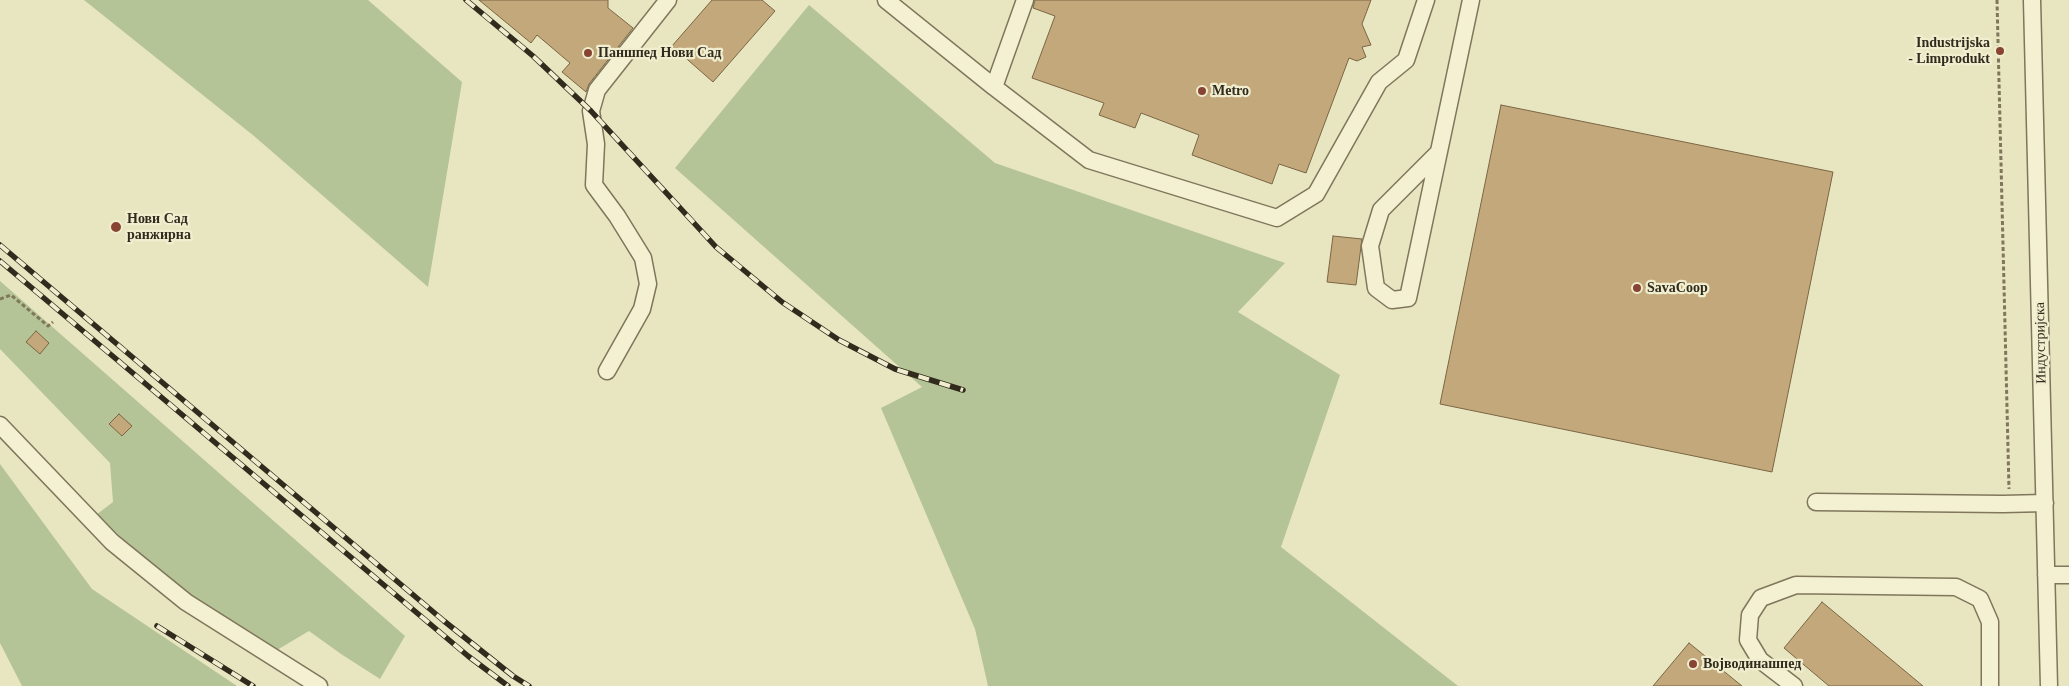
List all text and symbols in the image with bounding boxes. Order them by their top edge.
place label: Industrijska - Limprodukt [1908,35,1990,68]
place label: Паншпед Нови Сад [598,45,721,61]
marker: Industrijska - Limprodukt [1994,45,2006,57]
marker: Паншпед Нови Сад [582,47,594,59]
place label: Metro [1212,83,1249,99]
marker: Metro [1196,85,1208,97]
place label: Нови Сад ранжирна [127,211,191,243]
marker: Нови Сад ранжирна [109,220,123,234]
place label: SavaCoop [1647,280,1708,296]
marker: SavaCoop [1631,282,1643,294]
street label: Индустријска [2032,302,2050,384]
place label: Војводинашпед [1703,656,1801,672]
marker: Војводинашпед [1687,658,1699,670]

